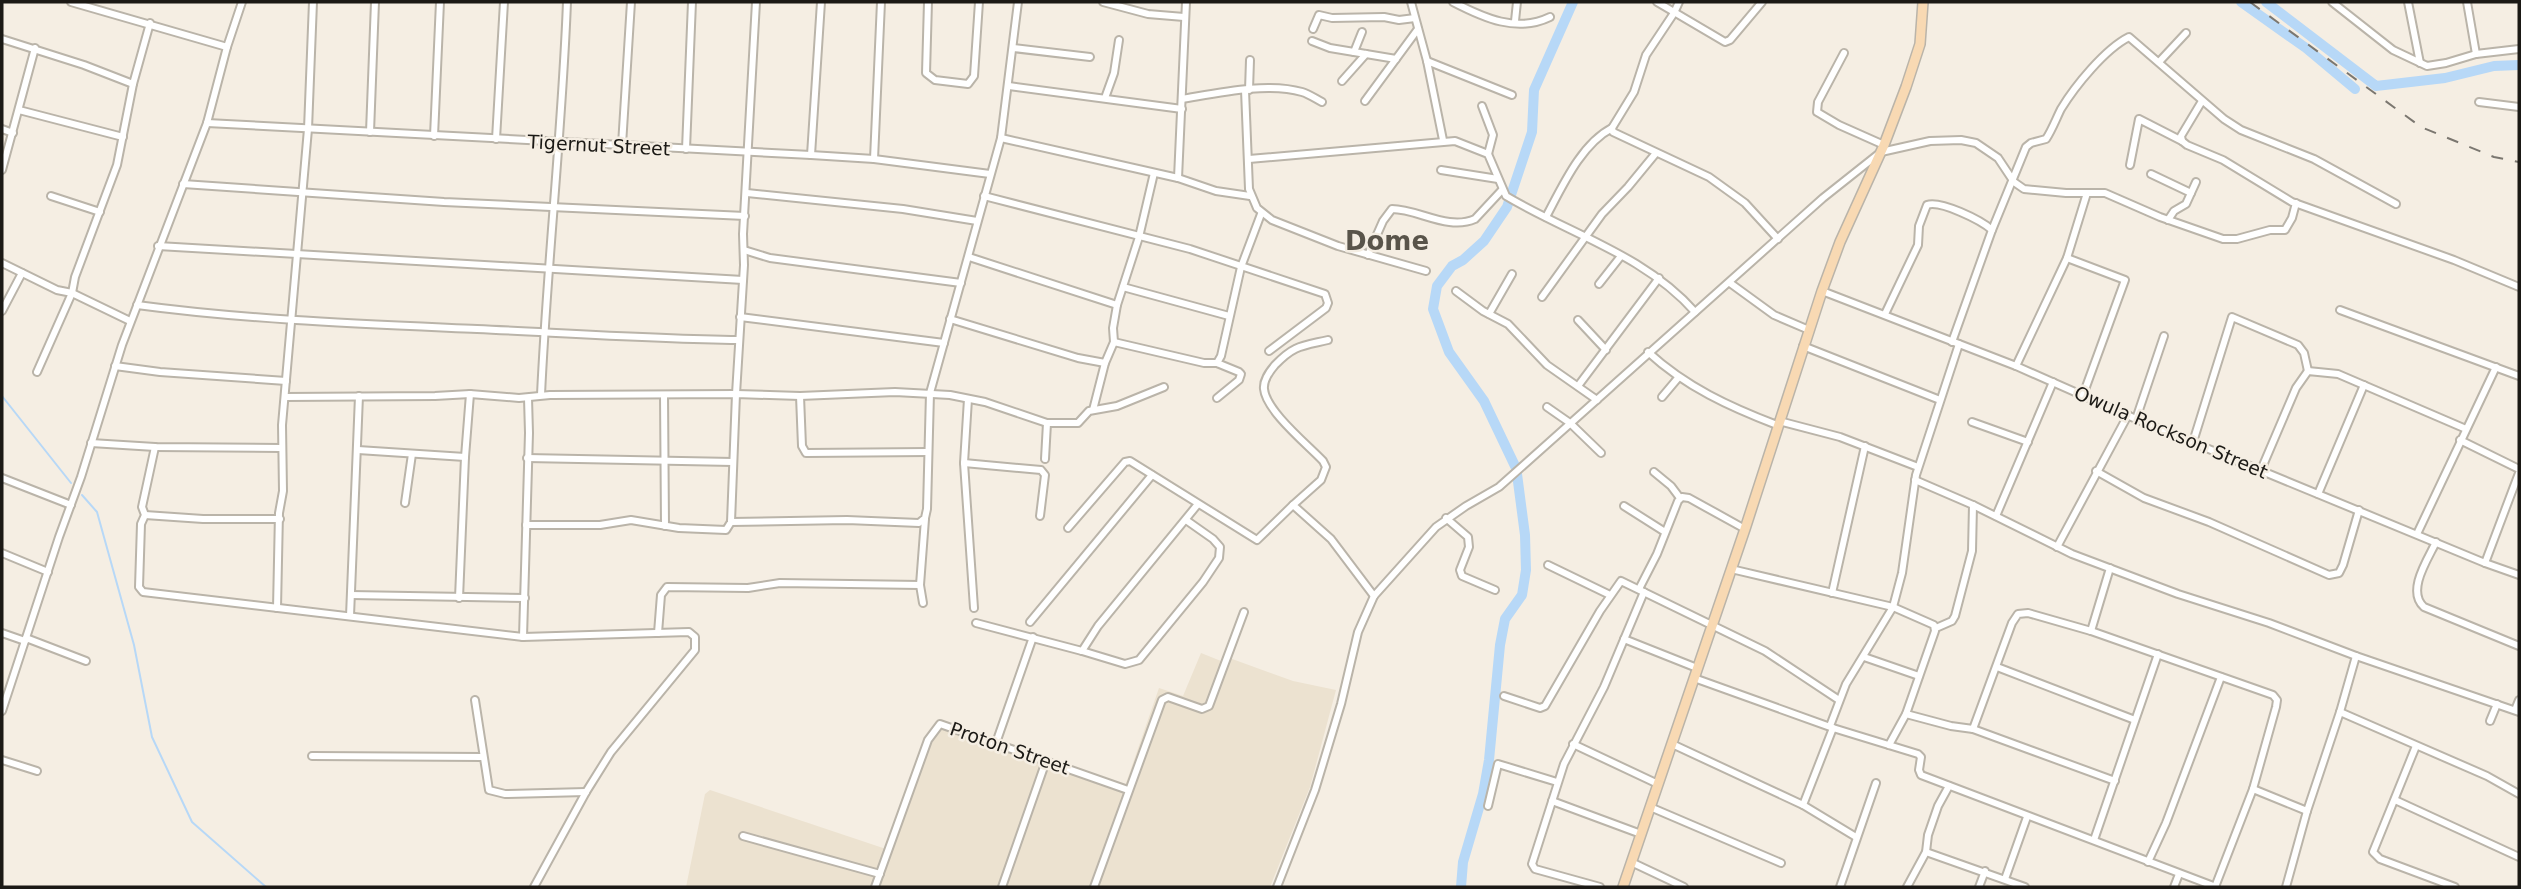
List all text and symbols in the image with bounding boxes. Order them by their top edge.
street label: Tigernut Street [526,130,671,160]
district label: Dome [1345,226,1429,256]
street label: Owula Rockson Street [2071,381,2271,483]
street label: Proton Street [947,717,1073,779]

